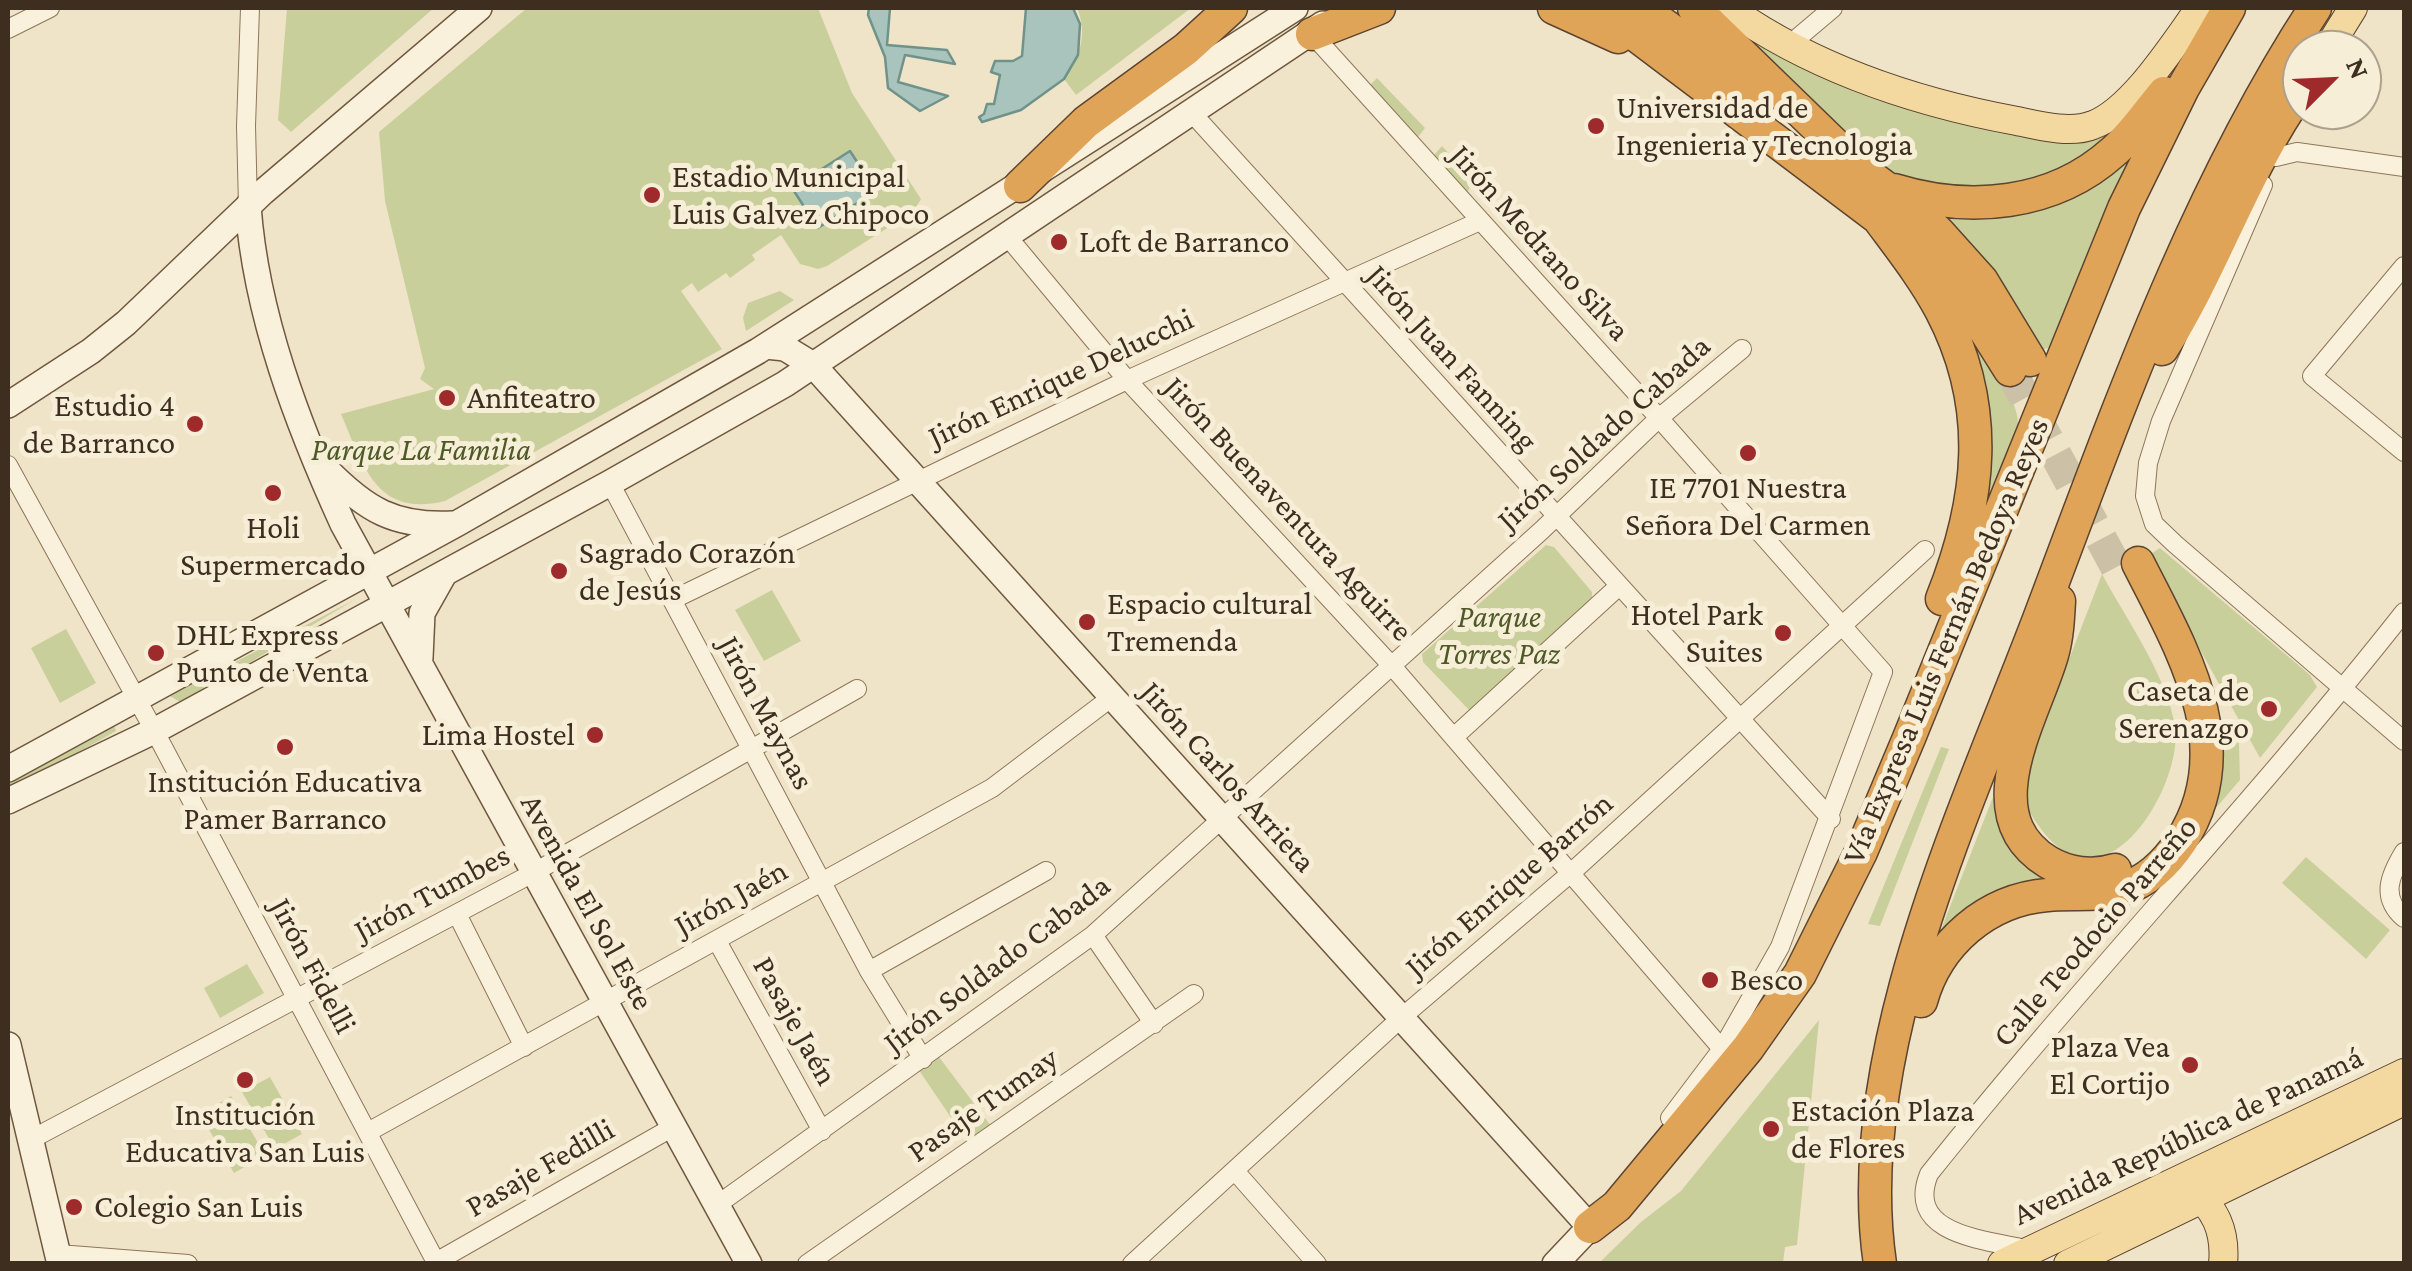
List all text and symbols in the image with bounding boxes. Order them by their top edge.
north arrow [2282,30,2382,130]
text: N [2340,53,2376,83]
place label: Universidad de Ingenieria y Tecnologia [1616,89,1913,164]
marker: Universidad de Ingenieria y Tecnologia [1585,115,1607,137]
street label: Jirón Medrano Silva [1442,137,1638,349]
place label: Estadio Municipal Luis Galvez Chipoco [672,158,929,233]
marker: Estadio Municipal Luis Galvez Chipoco [641,184,663,206]
place label: Loft de Barranco [1079,223,1289,261]
marker: Loft de Barranco [1048,231,1070,253]
street label: Jirón Juan Fanning [1358,257,1546,459]
street label: Jirón Enrique Delucchi [922,300,1200,456]
street label: Jirón Soldado Cabada [1489,327,1719,539]
street label: Jirón Buenaventura Aguirre [1155,369,1421,649]
place label: Anfiteatro [467,379,596,417]
place label: Estudio 4 de Barranco [23,387,175,462]
marker: Anfiteatro [436,387,458,409]
street label: Vía Expresa Luis Fernán Bedoya Reyes [1834,412,2058,870]
marker: Estudio 4 de Barranco [184,413,206,435]
park label: Parque La Familia [311,431,531,469]
marker: IE 7701 Nuestra Señora Del Carmen [1737,442,1759,464]
place label: IE 7701 Nuestra Señora Del Carmen [1625,469,1871,544]
marker: Holi Supermercado [262,482,284,504]
place label: Holi Supermercado [180,509,366,584]
place label: Sagrado Corazón de Jesús [579,534,795,609]
marker: Sagrado Corazón de Jesús [548,560,570,582]
place label: Espacio cultural Tremenda [1107,585,1312,660]
place label: Hotel Park Suites [1630,596,1763,671]
park label: Parque Torres Paz [1438,598,1560,673]
marker: Espacio cultural Tremenda [1076,611,1098,633]
place label: DHL Express Punto de Venta [176,616,369,691]
marker: Hotel Park Suites [1772,622,1794,644]
street label: Jirón Maynas [710,630,822,796]
marker: DHL Express Punto de Venta [145,642,167,664]
place label: Caseta de Serenazgo [2118,672,2249,747]
street label: Jirón Carlos Arrieta [1132,674,1324,880]
marker: Caseta de Serenazgo [2258,698,2280,720]
place label: Lima Hostel [422,716,575,754]
marker: Lima Hostel [584,724,606,746]
marker: Institución Educativa Pamer Barranco [274,736,296,758]
place label: Institución Educativa Pamer Barranco [148,763,422,838]
street label: Jirón Enrique Barrón [1397,784,1621,986]
street label: Avenida El Sol Este [512,787,662,1017]
street label: Calle Teodocio Parreño [1985,809,2205,1055]
street label: Jirón Tumbes [348,836,516,950]
street label: Jirón Jaén [668,851,794,945]
street label: Jirón Soldado Cabada [876,866,1118,1062]
street label: Jirón Fidelli [261,892,365,1040]
street label: Pasaje Jaén [744,950,846,1092]
place label: Besco [1730,961,1803,999]
marker: Besco [1699,969,1721,991]
place label: Plaza Vea El Cortijo [2050,1028,2170,1103]
street label: Avenida República de Panamá [2007,1038,2369,1234]
street label: Pasaje Tumay [900,1039,1066,1171]
marker: Plaza Vea El Cortijo [2179,1054,2201,1076]
marker: Institución Educativa San Luis [234,1069,256,1091]
place label: Estación Plaza de Flores [1791,1092,1975,1167]
place label: Institución Educativa San Luis [125,1096,365,1171]
street label: Pasaje Fedilli [459,1110,621,1226]
marker: Estación Plaza de Flores [1760,1118,1782,1140]
place label: Colegio San Luis [94,1188,303,1226]
marker: Colegio San Luis [63,1196,85,1218]

